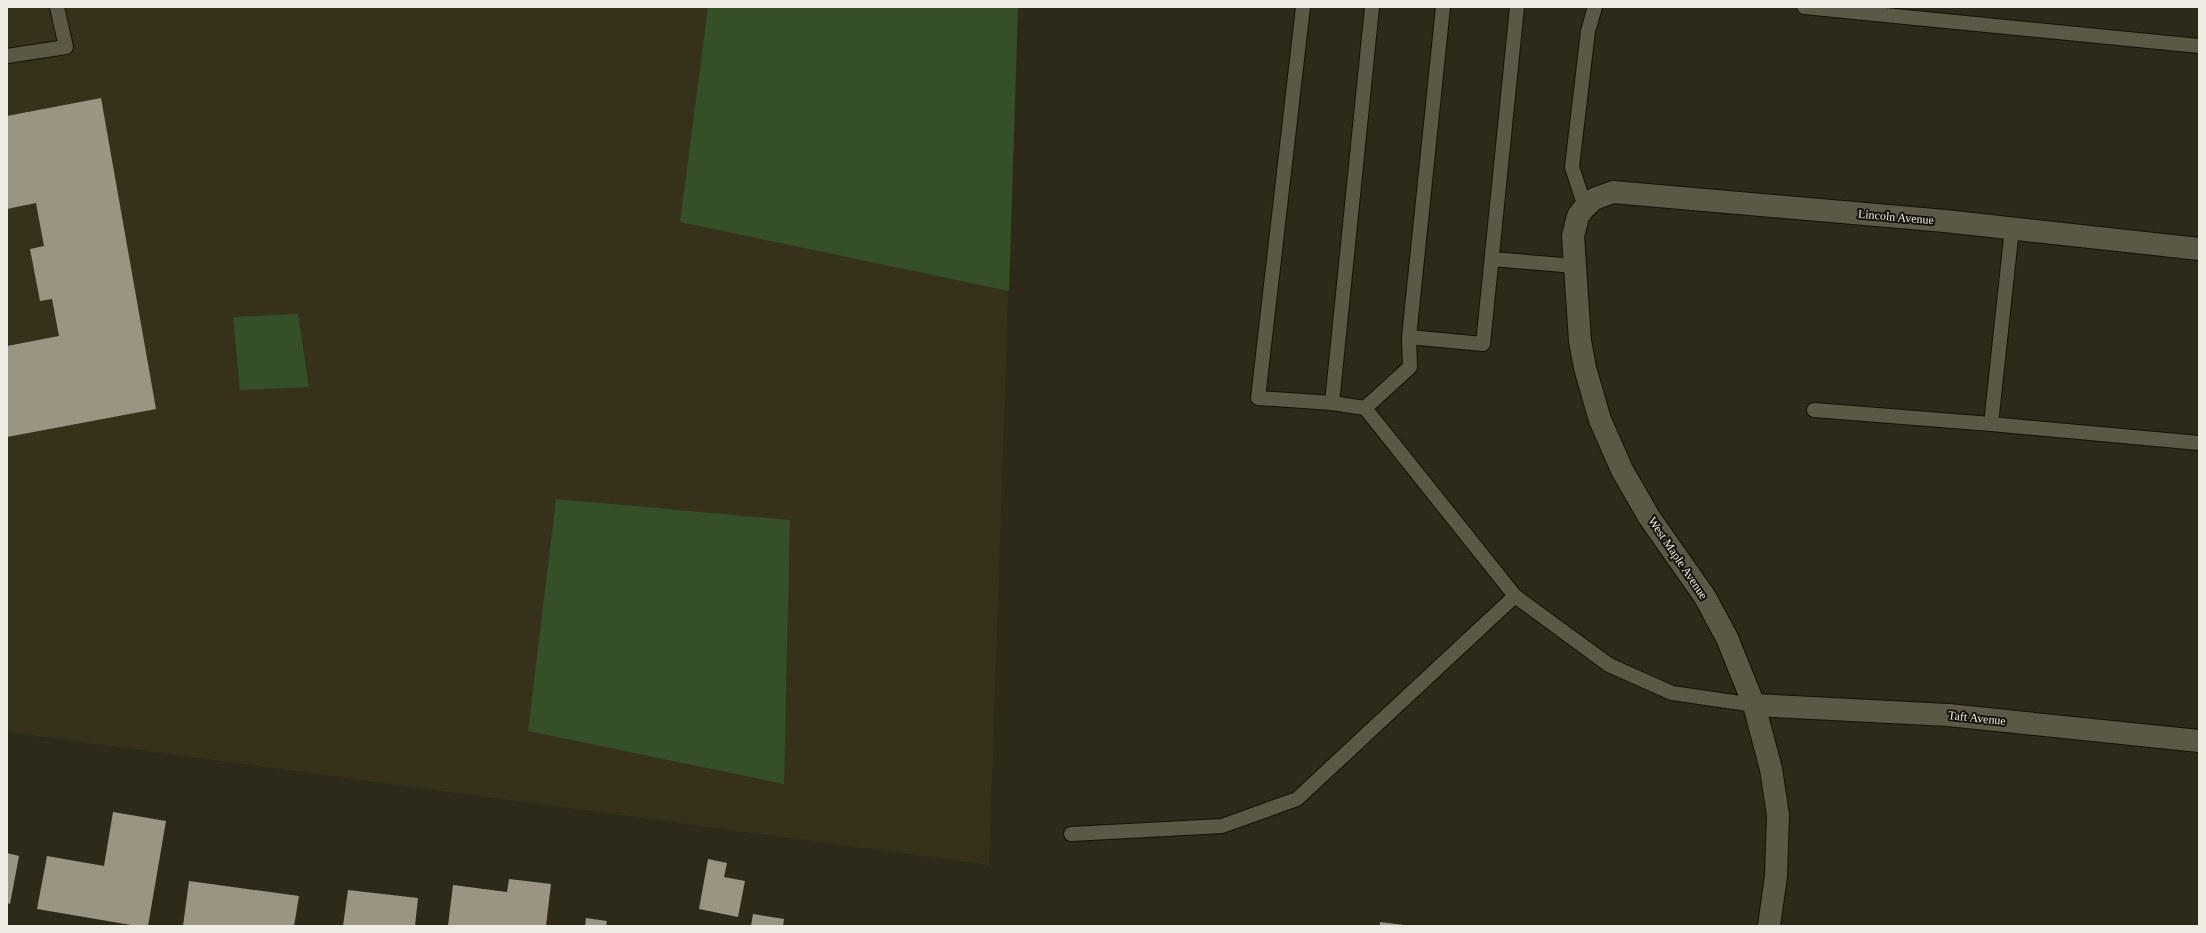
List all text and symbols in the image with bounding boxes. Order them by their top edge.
street label: Lincoln Avenue [1857,207,1935,227]
street label: West Maple Avenue [1645,514,1711,602]
street label: Taft Avenue [1947,708,2007,728]

